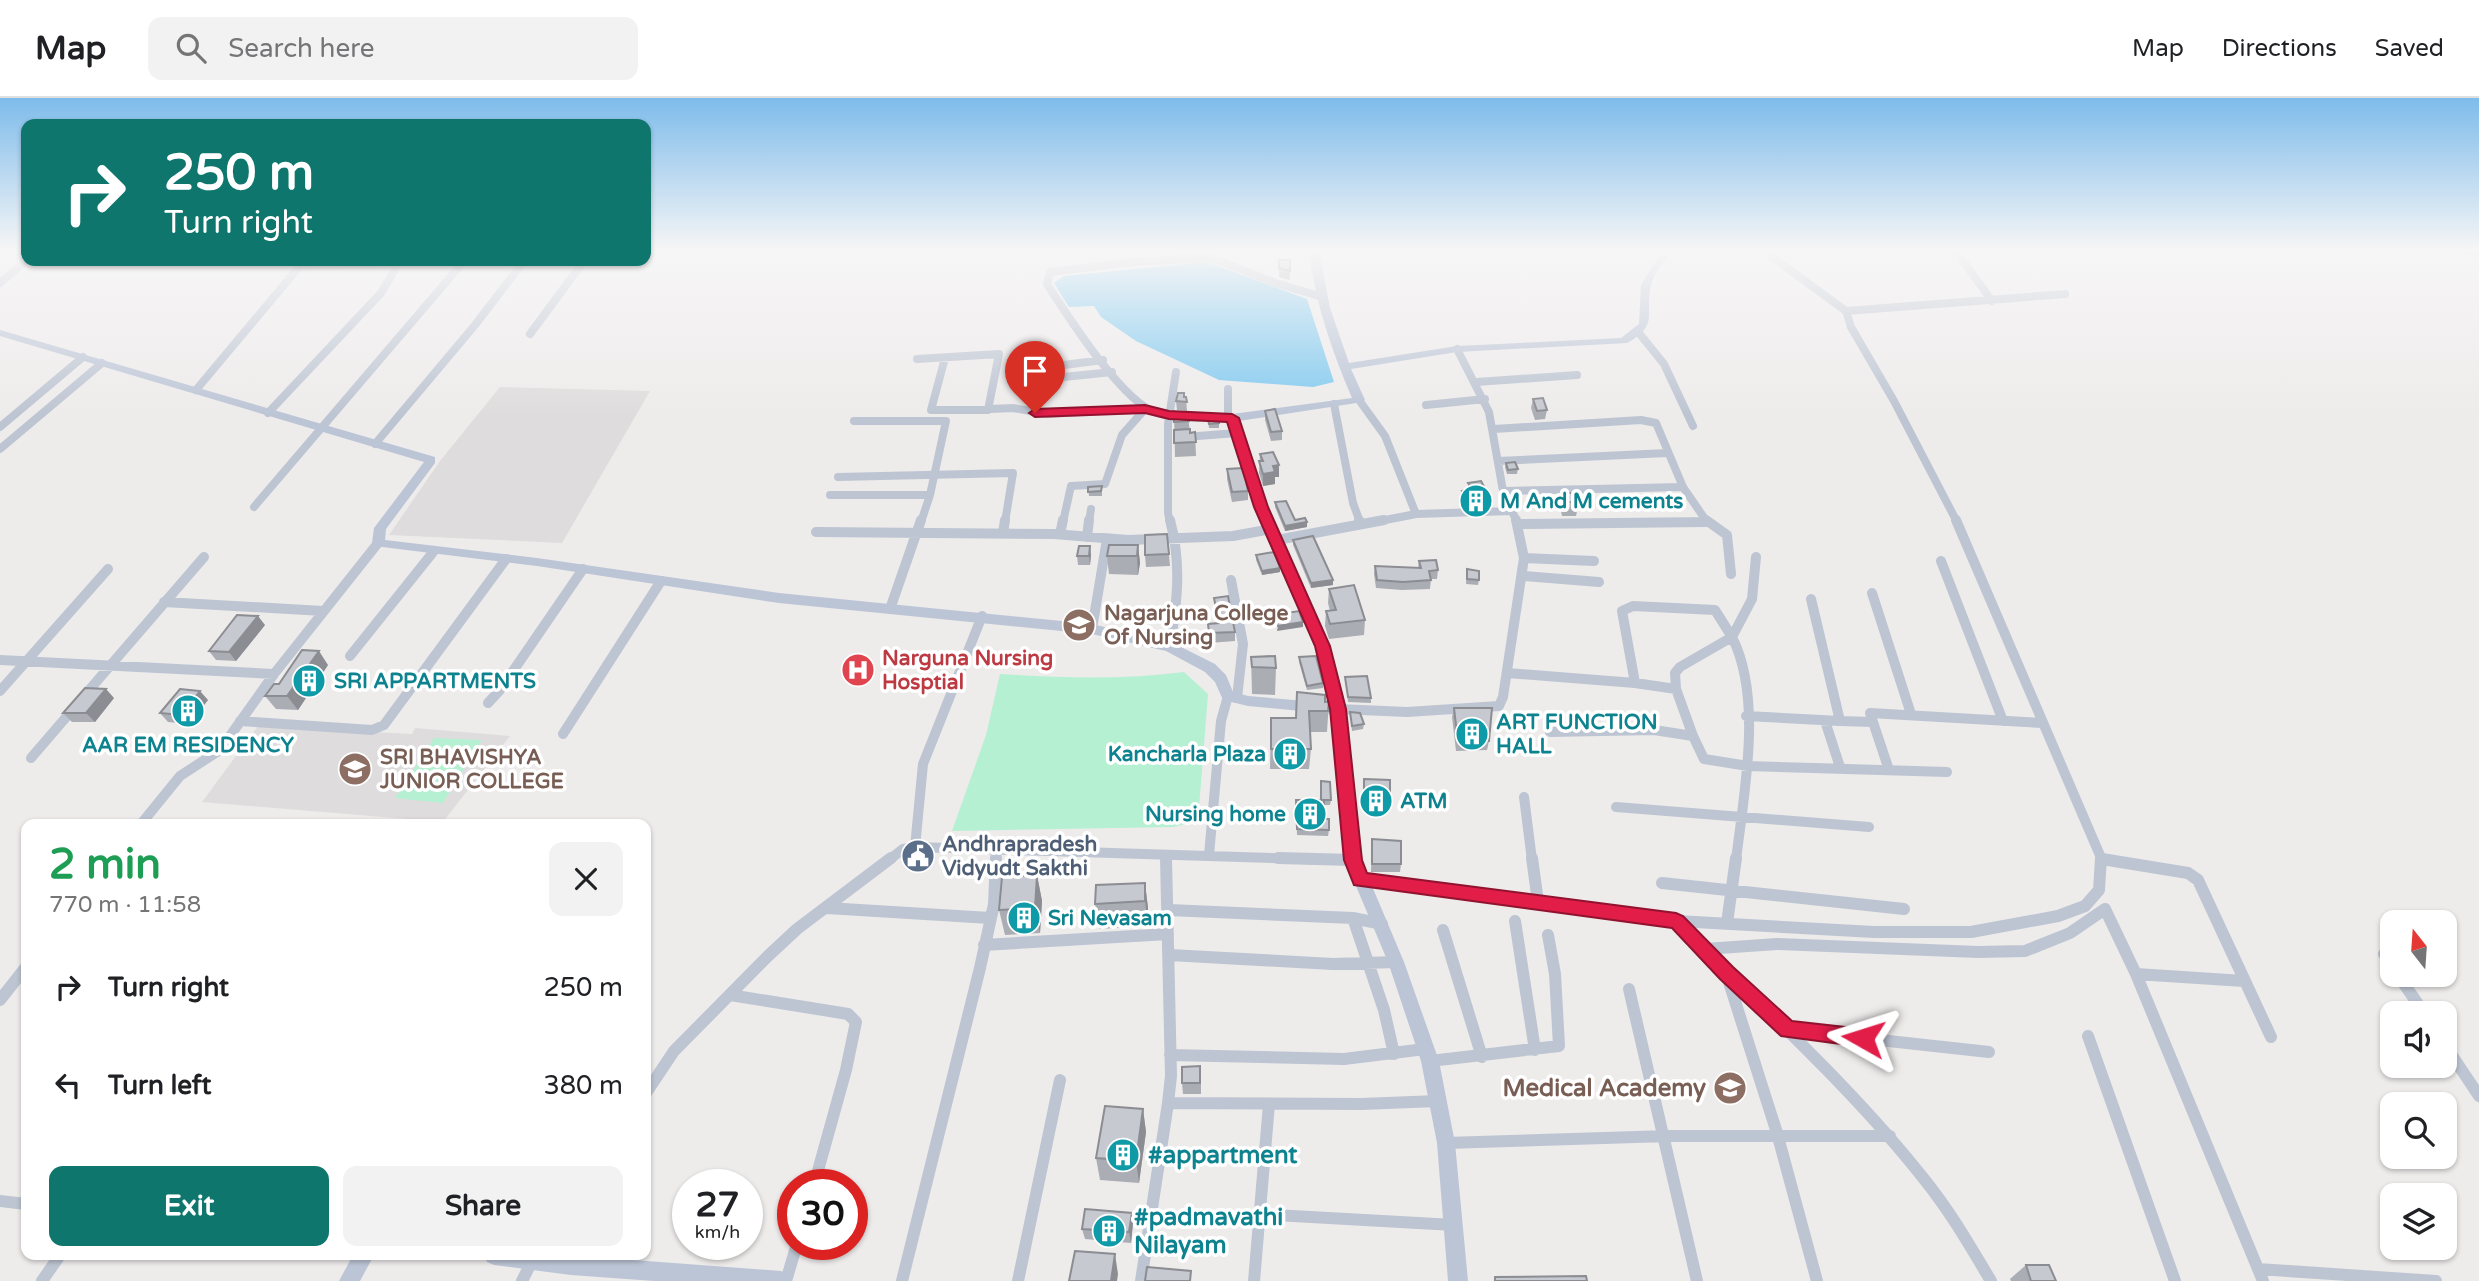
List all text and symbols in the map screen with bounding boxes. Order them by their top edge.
search box [148,17,638,80]
text: Map [35,29,106,68]
icon: search [172,29,210,67]
text: Search here [228,33,374,64]
text: Map [2132,34,2184,63]
text: Directions [2222,34,2337,63]
text: Saved [2375,34,2444,63]
text: 250 m [164,144,314,203]
icon: right [49,147,140,238]
text: Turn right [164,204,313,242]
pin [1005,341,1065,413]
icon: arrive [1016,352,1054,390]
building icon: M And M cements [1457,482,1495,520]
place label: M And M cements [1500,489,1683,514]
place label: Nagarjuna College Of Nursing [1104,601,1289,650]
school or university icon: Nagarjuna College Of Nursing [1060,606,1098,644]
place label: Narguna Nursing Hosptial [882,646,1053,695]
hospital icon: Narguna Nursing Hosptial [839,651,877,689]
building icon: SRI APPARTMENTS [290,662,328,700]
place label: SRI APPARTMENTS [334,669,536,694]
building icon: AAR EM RESIDENCY [169,692,207,730]
place label: ART FUNCTION HALL [1496,710,1658,759]
building icon: ART FUNCTION HALL [1453,715,1491,753]
place label: AAR EM RESIDENCY [82,733,294,758]
building icon: Kancharla Plaza [1271,735,1309,773]
place label: Kancharla Plaza [1108,742,1266,767]
place label: SRI BHAVISHYA JUNIOR COLLEGE [379,745,564,794]
school or university icon: SRI BHAVISHYA JUNIOR COLLEGE [336,750,374,788]
building icon: ATM [1357,782,1395,820]
place label: ATM [1400,789,1447,814]
building icon: Nursing home [1291,795,1329,833]
place label: Nursing home [1145,802,1286,827]
place label: Andhrapradesh Vidyudt Sakthi [942,832,1097,881]
public building icon: Andhrapradesh Vidyudt Sakthi [899,837,937,875]
text: 2 min [49,839,161,890]
button: close [549,842,623,916]
text: 770 m · 11:58 [49,891,201,919]
building icon: Sri Nevasam [1005,899,1043,937]
place label: Sri Nevasam [1048,906,1172,931]
north arrow [2380,910,2457,987]
map controls [2380,910,2457,1260]
icon: right [49,968,87,1006]
text: Turn right [108,972,229,1003]
text: 250 m [543,972,623,1003]
position arrow [1826,1001,1900,1075]
button: sound [2380,1001,2457,1078]
icon: left [49,1066,87,1104]
school or university icon: Medical Academy [1711,1069,1749,1107]
text: Turn left [108,1070,211,1101]
text: 380 m [543,1070,623,1101]
place label: Medical Academy [1503,1074,1706,1103]
button: search [2380,1092,2457,1169]
building icon: #appartment [1104,1136,1142,1174]
place label: #appartment [1148,1141,1298,1170]
button: Exit [49,1166,329,1246]
button: Share [343,1166,623,1246]
speed limit sign: 30 [777,1169,868,1260]
button: layers [2380,1183,2457,1260]
text: 27 [696,1184,739,1226]
place label: #padmavathi Nilayam [1134,1203,1283,1260]
building icon: #padmavathi Nilayam [1090,1212,1128,1250]
text: km/h [695,1221,740,1243]

